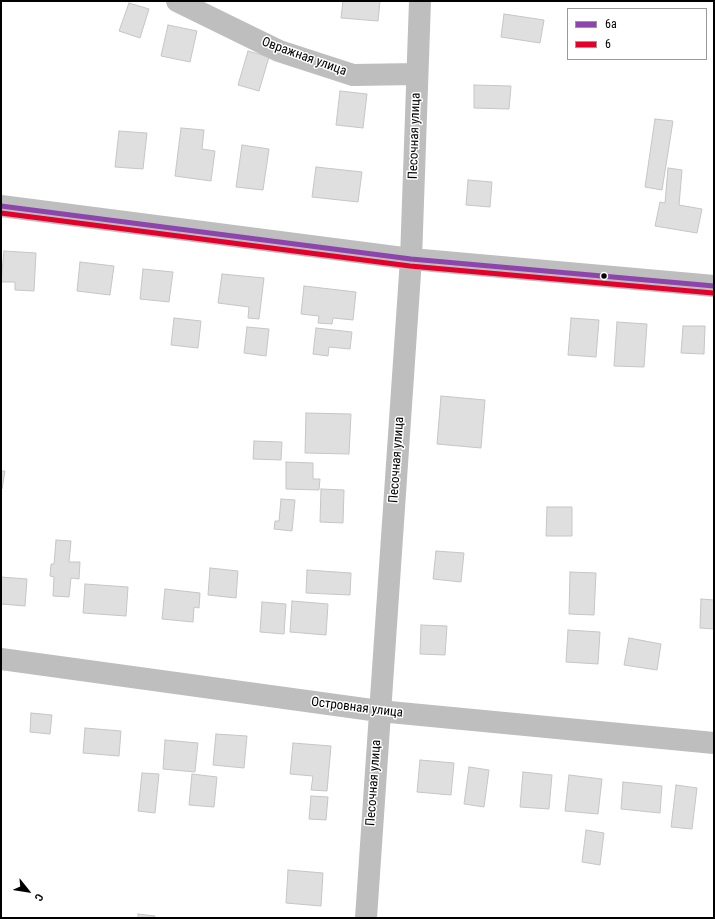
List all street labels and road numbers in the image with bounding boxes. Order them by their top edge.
street label: Овражная улица [259,34,349,80]
street label: Песочная улица [406,93,424,179]
street label: Песочная улица [386,416,408,504]
street label: Островная улица [310,695,404,721]
street label: Песочная улица [363,739,385,827]

